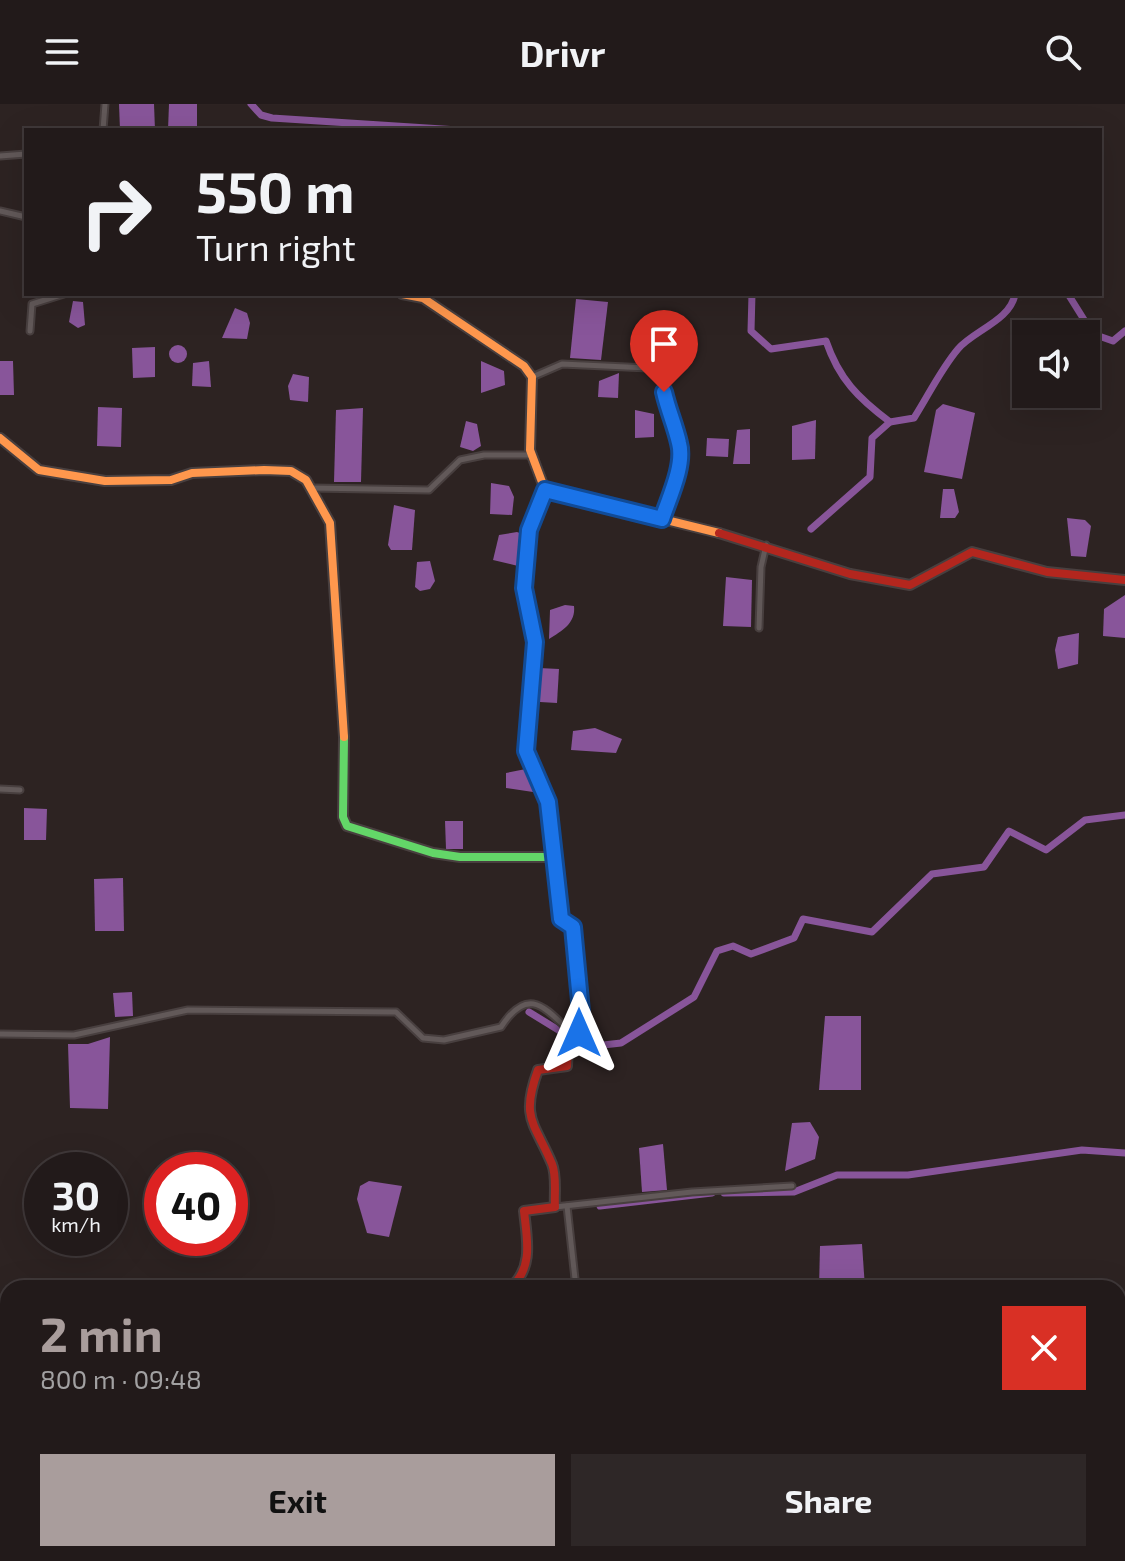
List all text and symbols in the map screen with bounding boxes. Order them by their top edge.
icon: menu [40,30,84,74]
icon: search [1041,30,1085,74]
text: Drivr [520,31,605,74]
text: 550 m [196,157,355,224]
icon: right [64,160,168,264]
text: Turn right [196,225,356,268]
pin [630,310,698,392]
map controls [1012,320,1100,408]
button: sound [1012,320,1100,408]
icon: arrive [642,322,686,366]
position arrow [537,991,621,1075]
speed limit sign: 40 [144,1152,248,1256]
text: 30 [52,1170,100,1218]
text: km/h [51,1212,101,1236]
text: 2 min [40,1304,163,1362]
button: close [1002,1306,1086,1390]
text: 800 m · 09:48 [40,1363,202,1394]
button: Exit [40,1454,555,1546]
button: Share [571,1454,1086,1546]

